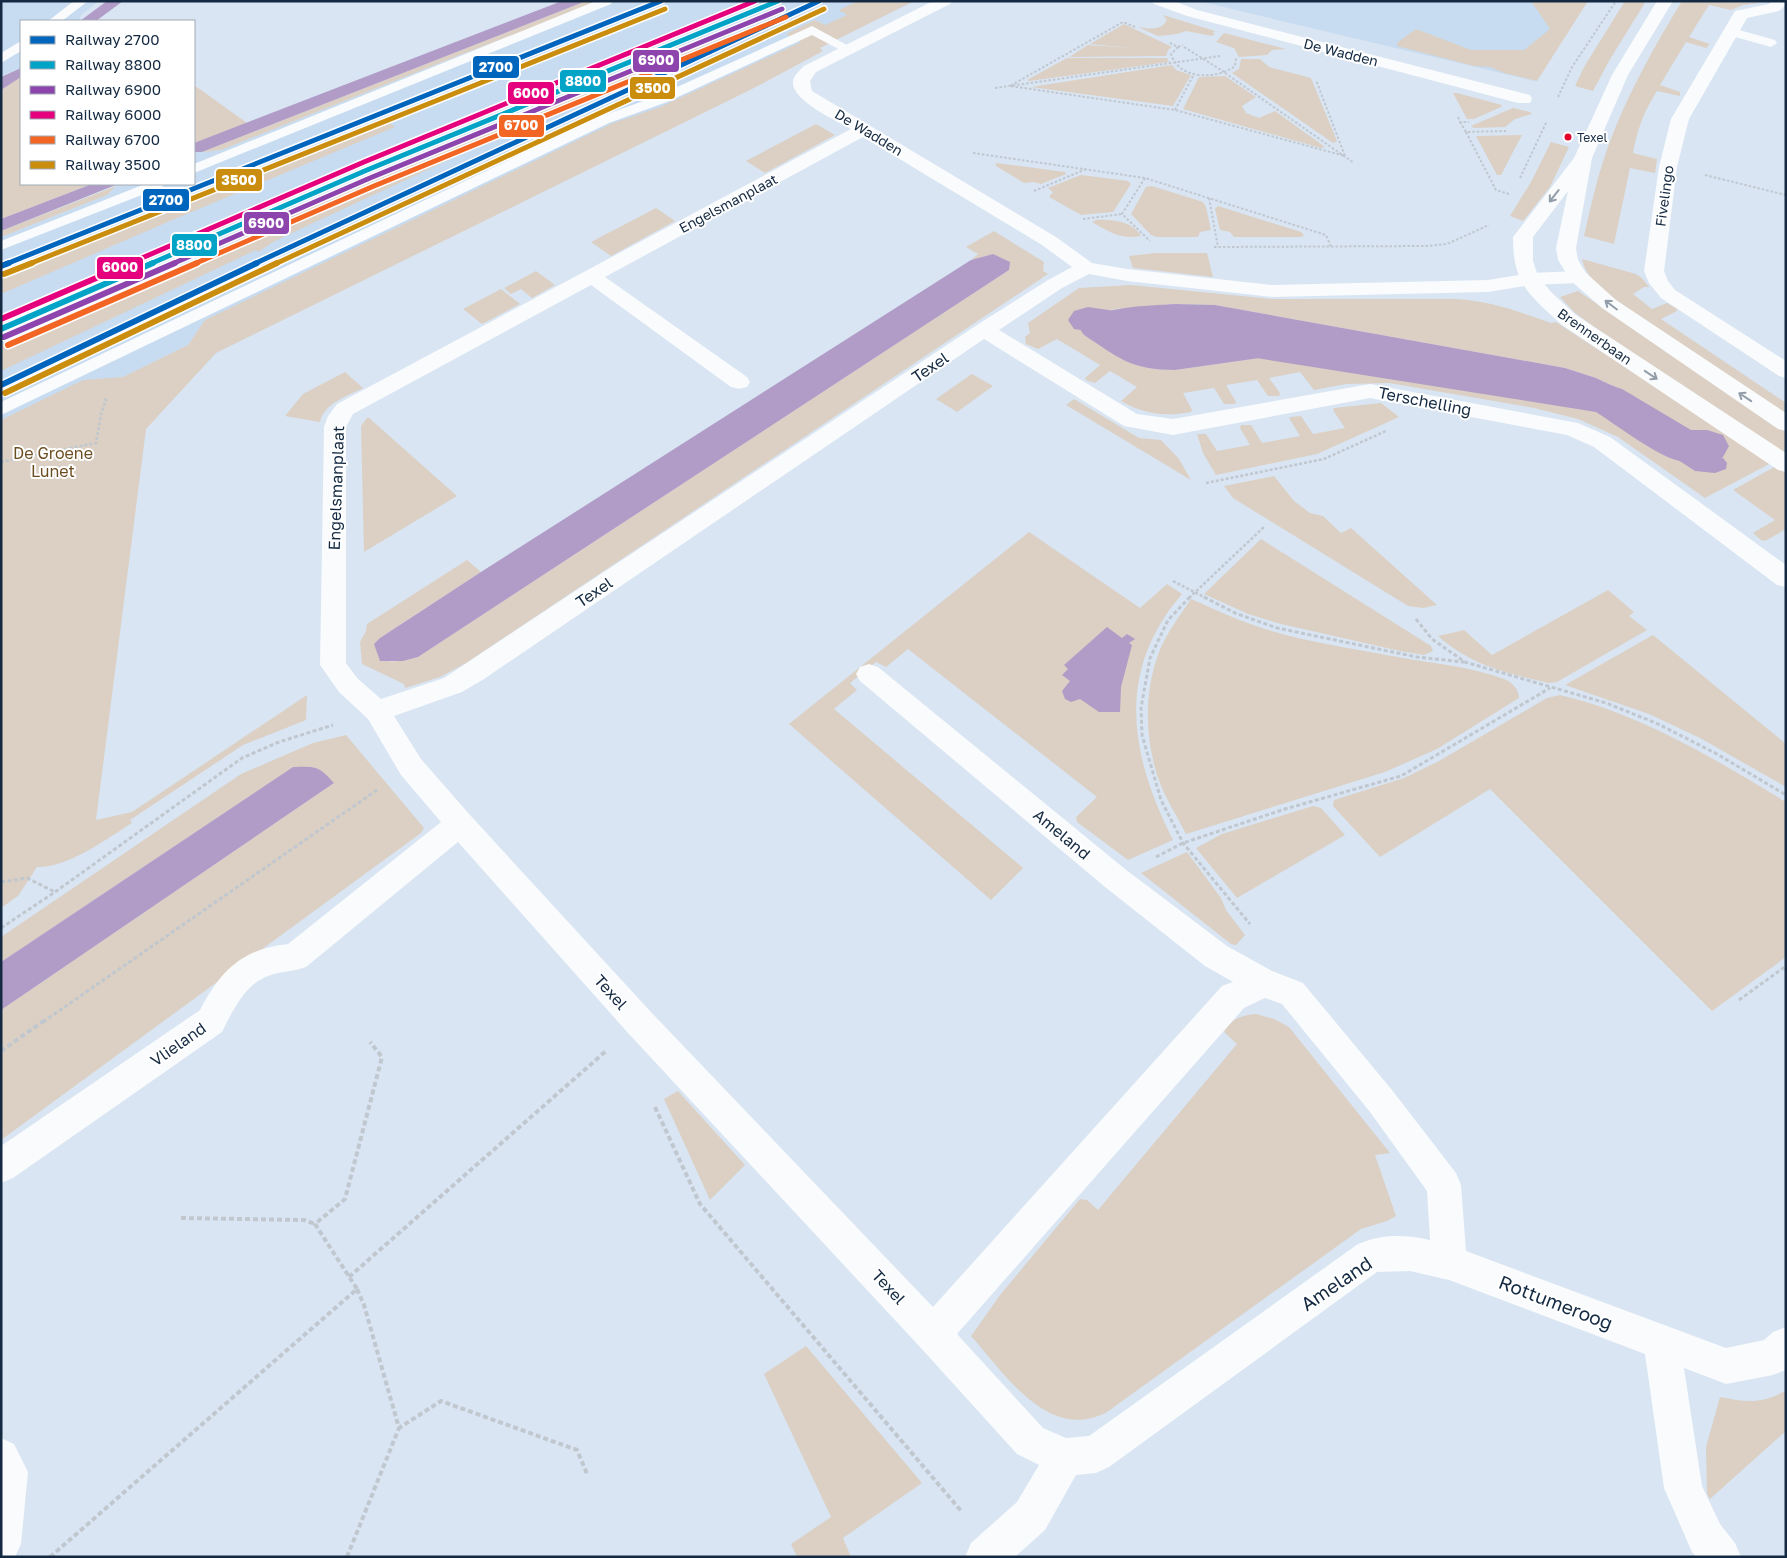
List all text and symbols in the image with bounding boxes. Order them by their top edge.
legend [20,20,195,185]
text: Railway 2700 [65,30,160,48]
street label: De Wadden [1302,35,1380,69]
line badge: 6900 [632,49,680,73]
text: 6900 [638,51,674,68]
text: Railway 8800 [65,55,161,73]
line badge: 2700 [472,55,520,79]
text: 2700 [479,58,513,75]
line badge: 8800 [559,69,607,93]
text: 8800 [565,72,601,89]
line badge: 3500 [629,76,676,100]
text: 3500 [635,79,671,96]
text: Railway 6900 [65,80,161,98]
line badge: 6000 [507,81,555,105]
text: 6000 [513,84,549,101]
text: Railway 6000 [65,105,161,123]
street label: De Wadden [832,105,906,159]
line badge: 6700 [498,114,545,138]
text: 6700 [504,116,538,133]
text: Railway 6700 [65,130,160,148]
place label: Texel [1577,130,1607,145]
marker: Texel [1563,132,1573,142]
text: Railway 3500 [65,155,160,173]
street label: Fivelingo [1651,164,1677,228]
line badge: 3500 [215,168,263,192]
street label: Engelsmanplaat [676,170,780,236]
text: 3500 [221,171,257,188]
line badge: 2700 [142,188,190,212]
one-way arrow [1548,189,1559,202]
text: 2700 [149,191,183,208]
line badge: 6900 [243,211,290,235]
text: 6900 [248,214,284,231]
line badge: 8800 [171,233,218,257]
text: 8800 [176,236,212,253]
line badge: 6000 [96,256,144,280]
text: 6000 [102,258,138,275]
one-way arrow [1604,300,1618,310]
street label: Brennerbaan [1555,304,1635,368]
street label: Texel [908,347,952,387]
one-way arrow [1644,369,1658,380]
street label: Terschelling [1377,382,1473,420]
one-way arrow [1739,392,1753,402]
street label: Engelsmanplaat [324,425,348,551]
park label: De Groene Lunet [13,443,93,481]
street label: Texel [572,572,616,612]
street label: Ameland [1030,804,1094,864]
street label: Texel [590,970,632,1014]
street label: Vlieland [146,1018,210,1070]
street label: Ameland [1296,1251,1376,1315]
street label: Texel [868,1265,910,1309]
street label: Rottumeroog [1496,1270,1616,1334]

